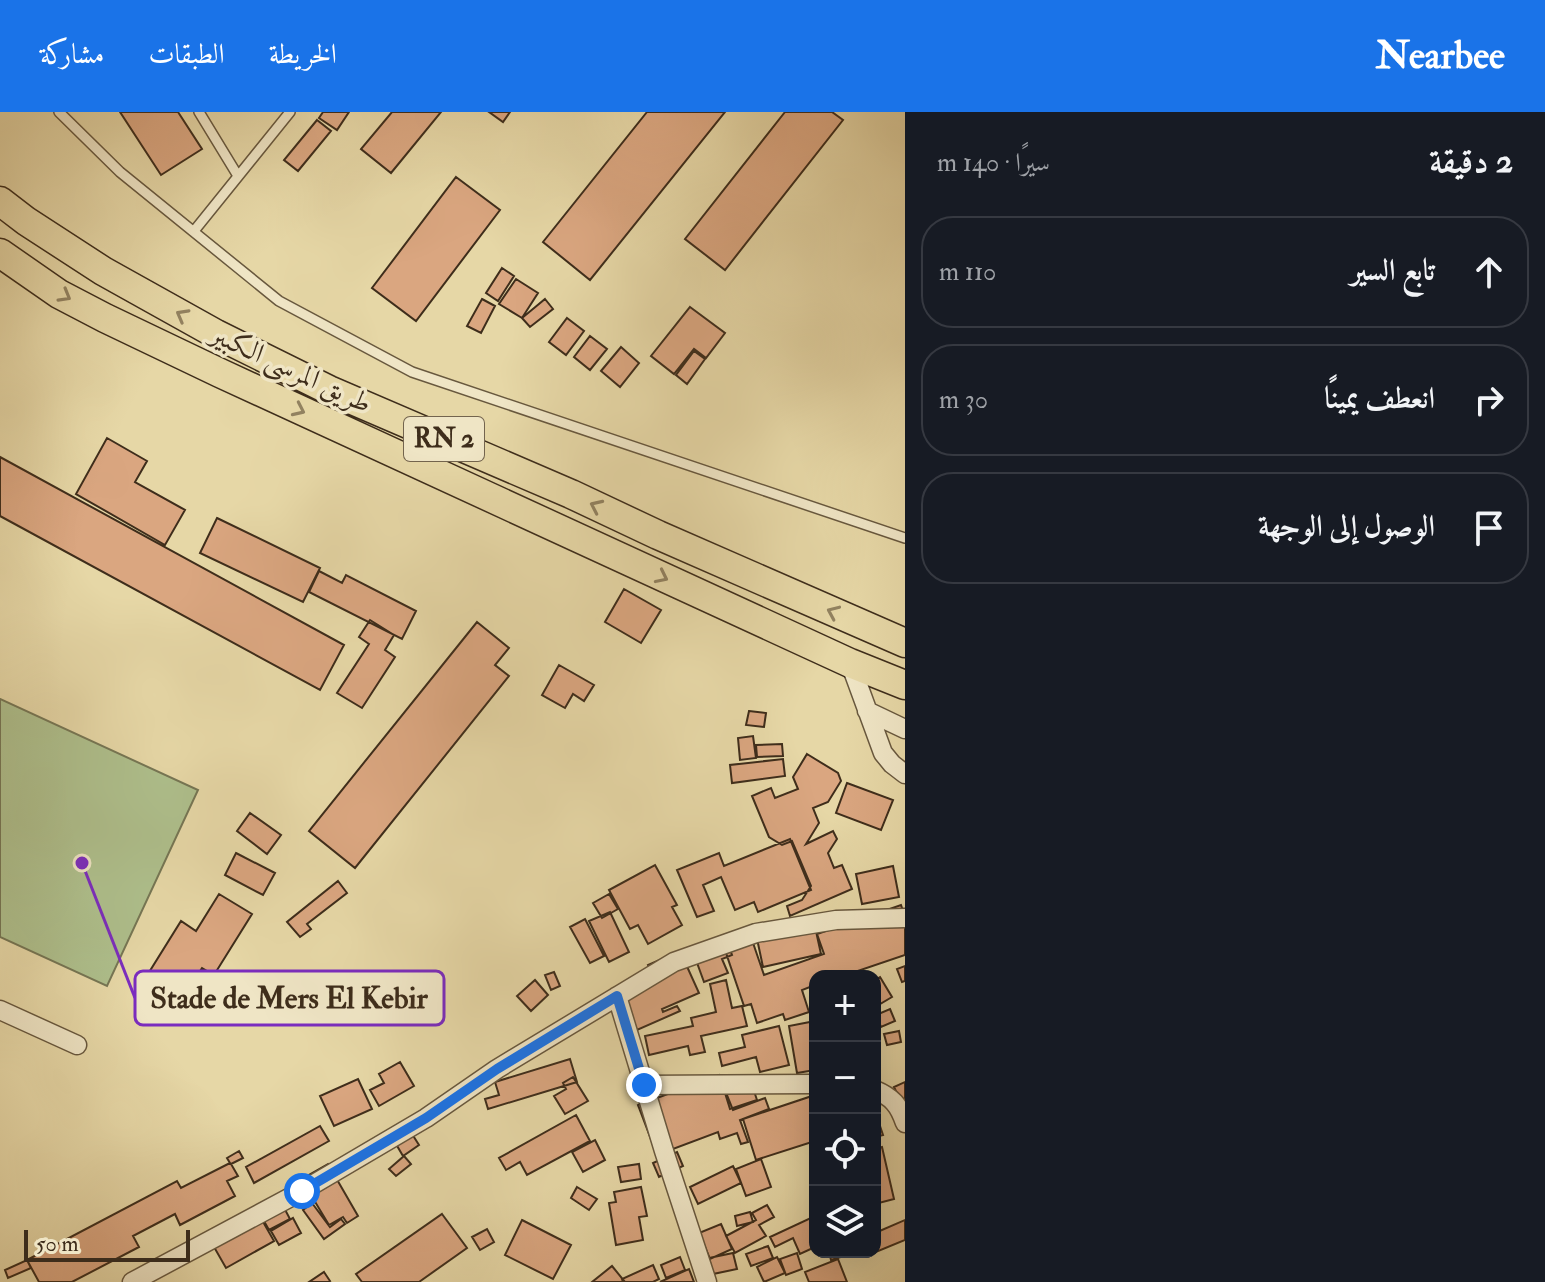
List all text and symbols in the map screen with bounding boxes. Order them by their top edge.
text: Nearbee [1376,32,1505,80]
text: مشاركة [40,37,104,72]
text: الطبقات [148,37,225,72]
text: الخريطة [269,37,337,72]
text: 2 دقيقة [1429,140,1513,183]
text: سيرًا · 140 m [937,147,1050,179]
icon: ahead [1467,250,1511,294]
text: تابع السير [1350,252,1435,289]
text: 110 m [939,256,996,288]
one-way arrow [56,286,71,302]
one-way arrow [176,309,191,325]
street label: طريق المرسى الكبير [202,315,377,422]
icon: right [1467,378,1511,422]
text: انعطف يمينًا [1324,380,1435,417]
text: 30 m [939,384,988,416]
one-way arrow [291,400,305,416]
road number: RN 2 [404,417,484,461]
one-way arrow [590,500,604,516]
icon: arrive [1467,506,1511,550]
text: الوصول إلى الوجهة [1258,508,1435,545]
one-way arrow [654,567,669,583]
one-way arrow [827,606,841,622]
map controls [809,970,881,1258]
button: + [809,970,881,1042]
callout: Stade de Mers El Kebir [135,971,444,1025]
text: Stade de Mers El Kebir [150,980,428,1017]
button: − [809,1042,881,1114]
route end [626,1067,662,1103]
button: locate [809,1114,881,1186]
route start [284,1173,320,1209]
button: layers [809,1186,881,1258]
scale bar [24,1226,190,1262]
text: 50 m [36,1230,78,1258]

